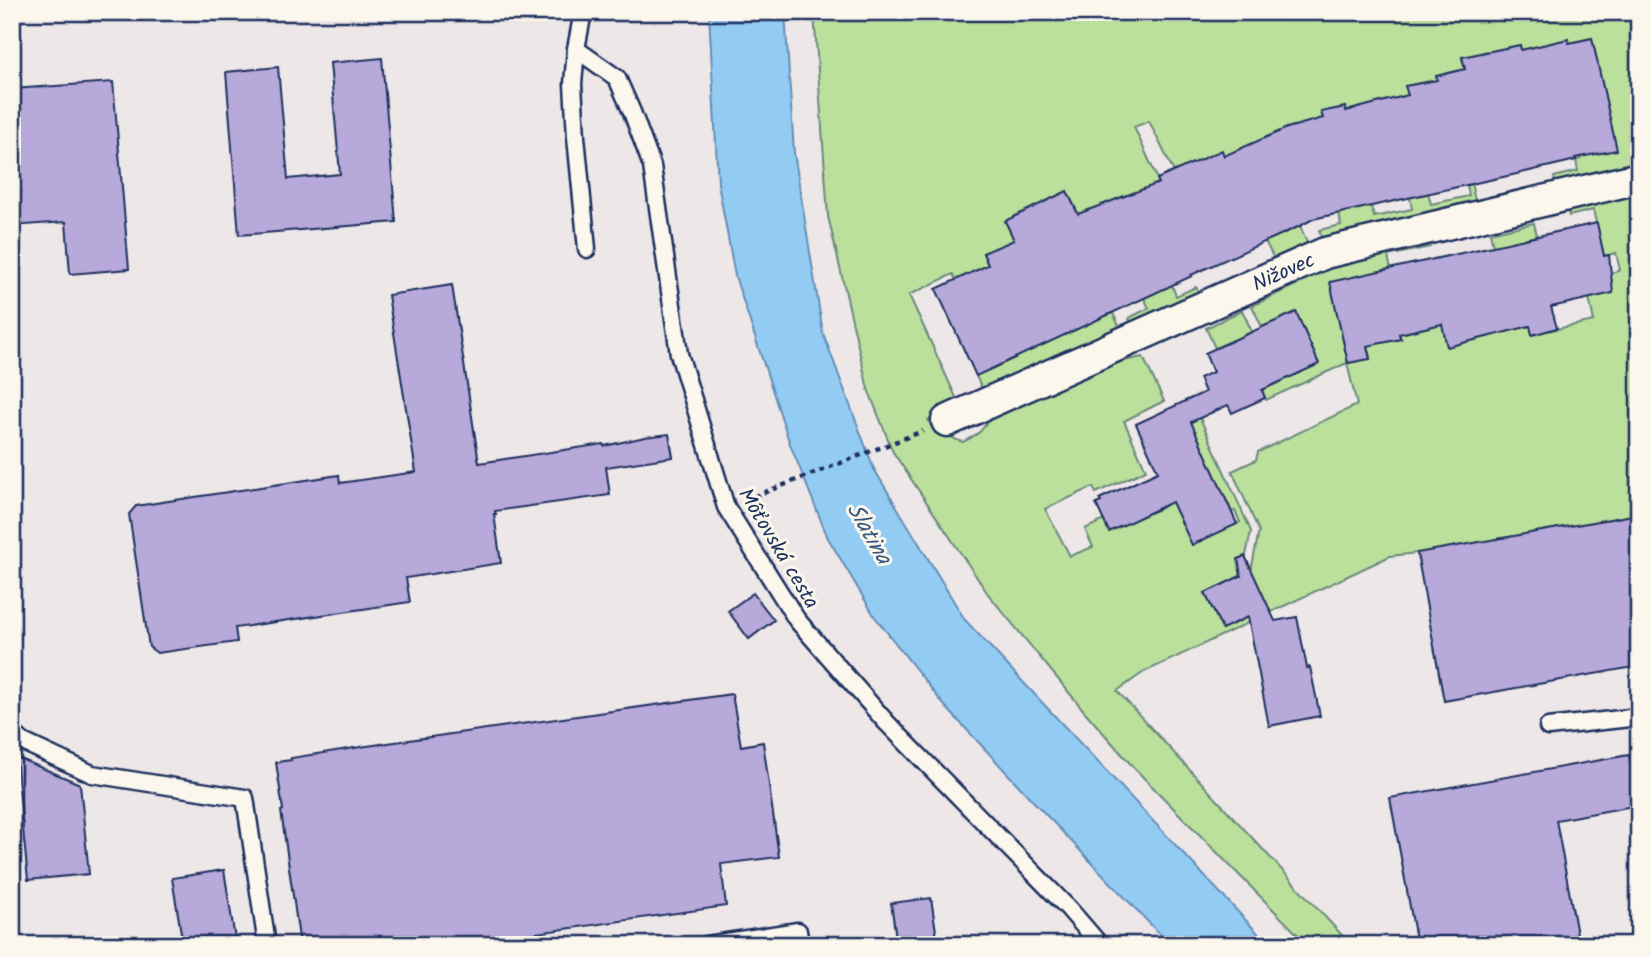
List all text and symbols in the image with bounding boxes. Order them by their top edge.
street label: Nižovec [1247,245,1321,301]
street label: Môťovská cesta [728,482,827,616]
water label: Slatina [836,496,901,574]

